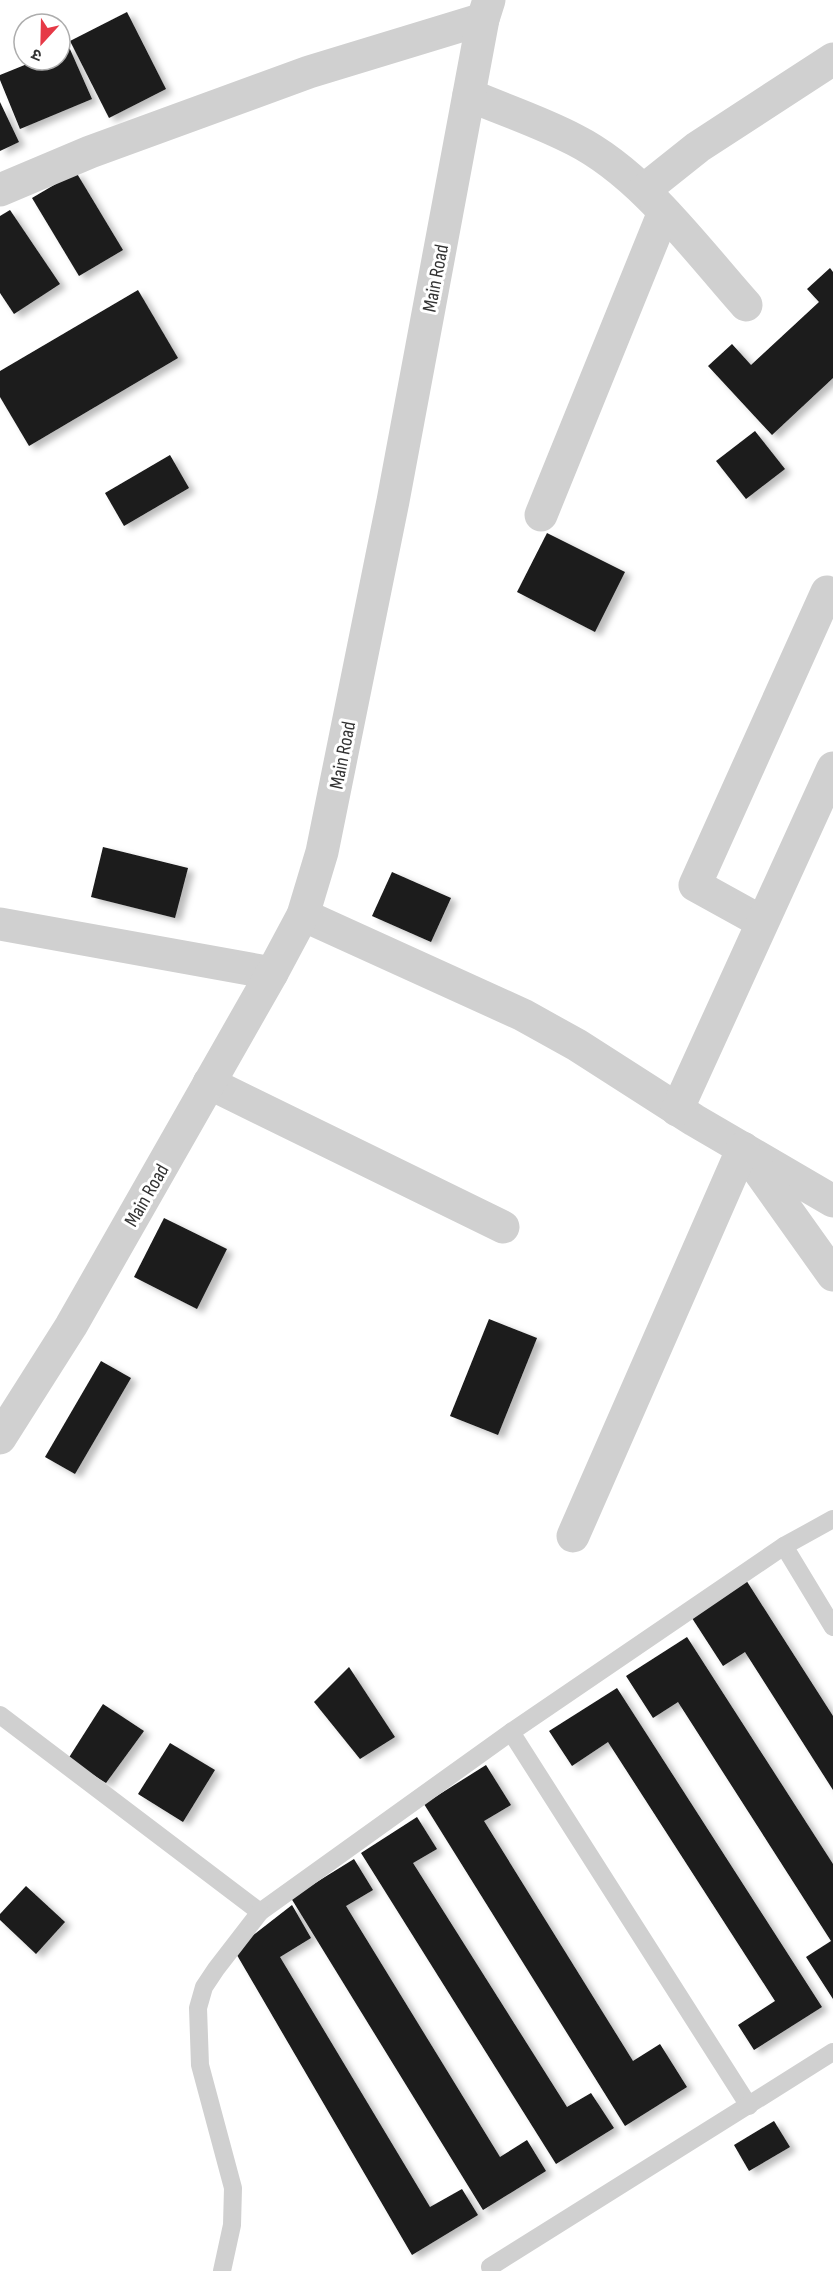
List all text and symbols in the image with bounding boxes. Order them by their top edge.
north arrow [12,12,72,72]
text: उ [28,44,45,65]
street label: Main Road [418,242,454,314]
street label: Main Road [325,719,361,791]
street label: Main Road [119,1160,174,1231]

